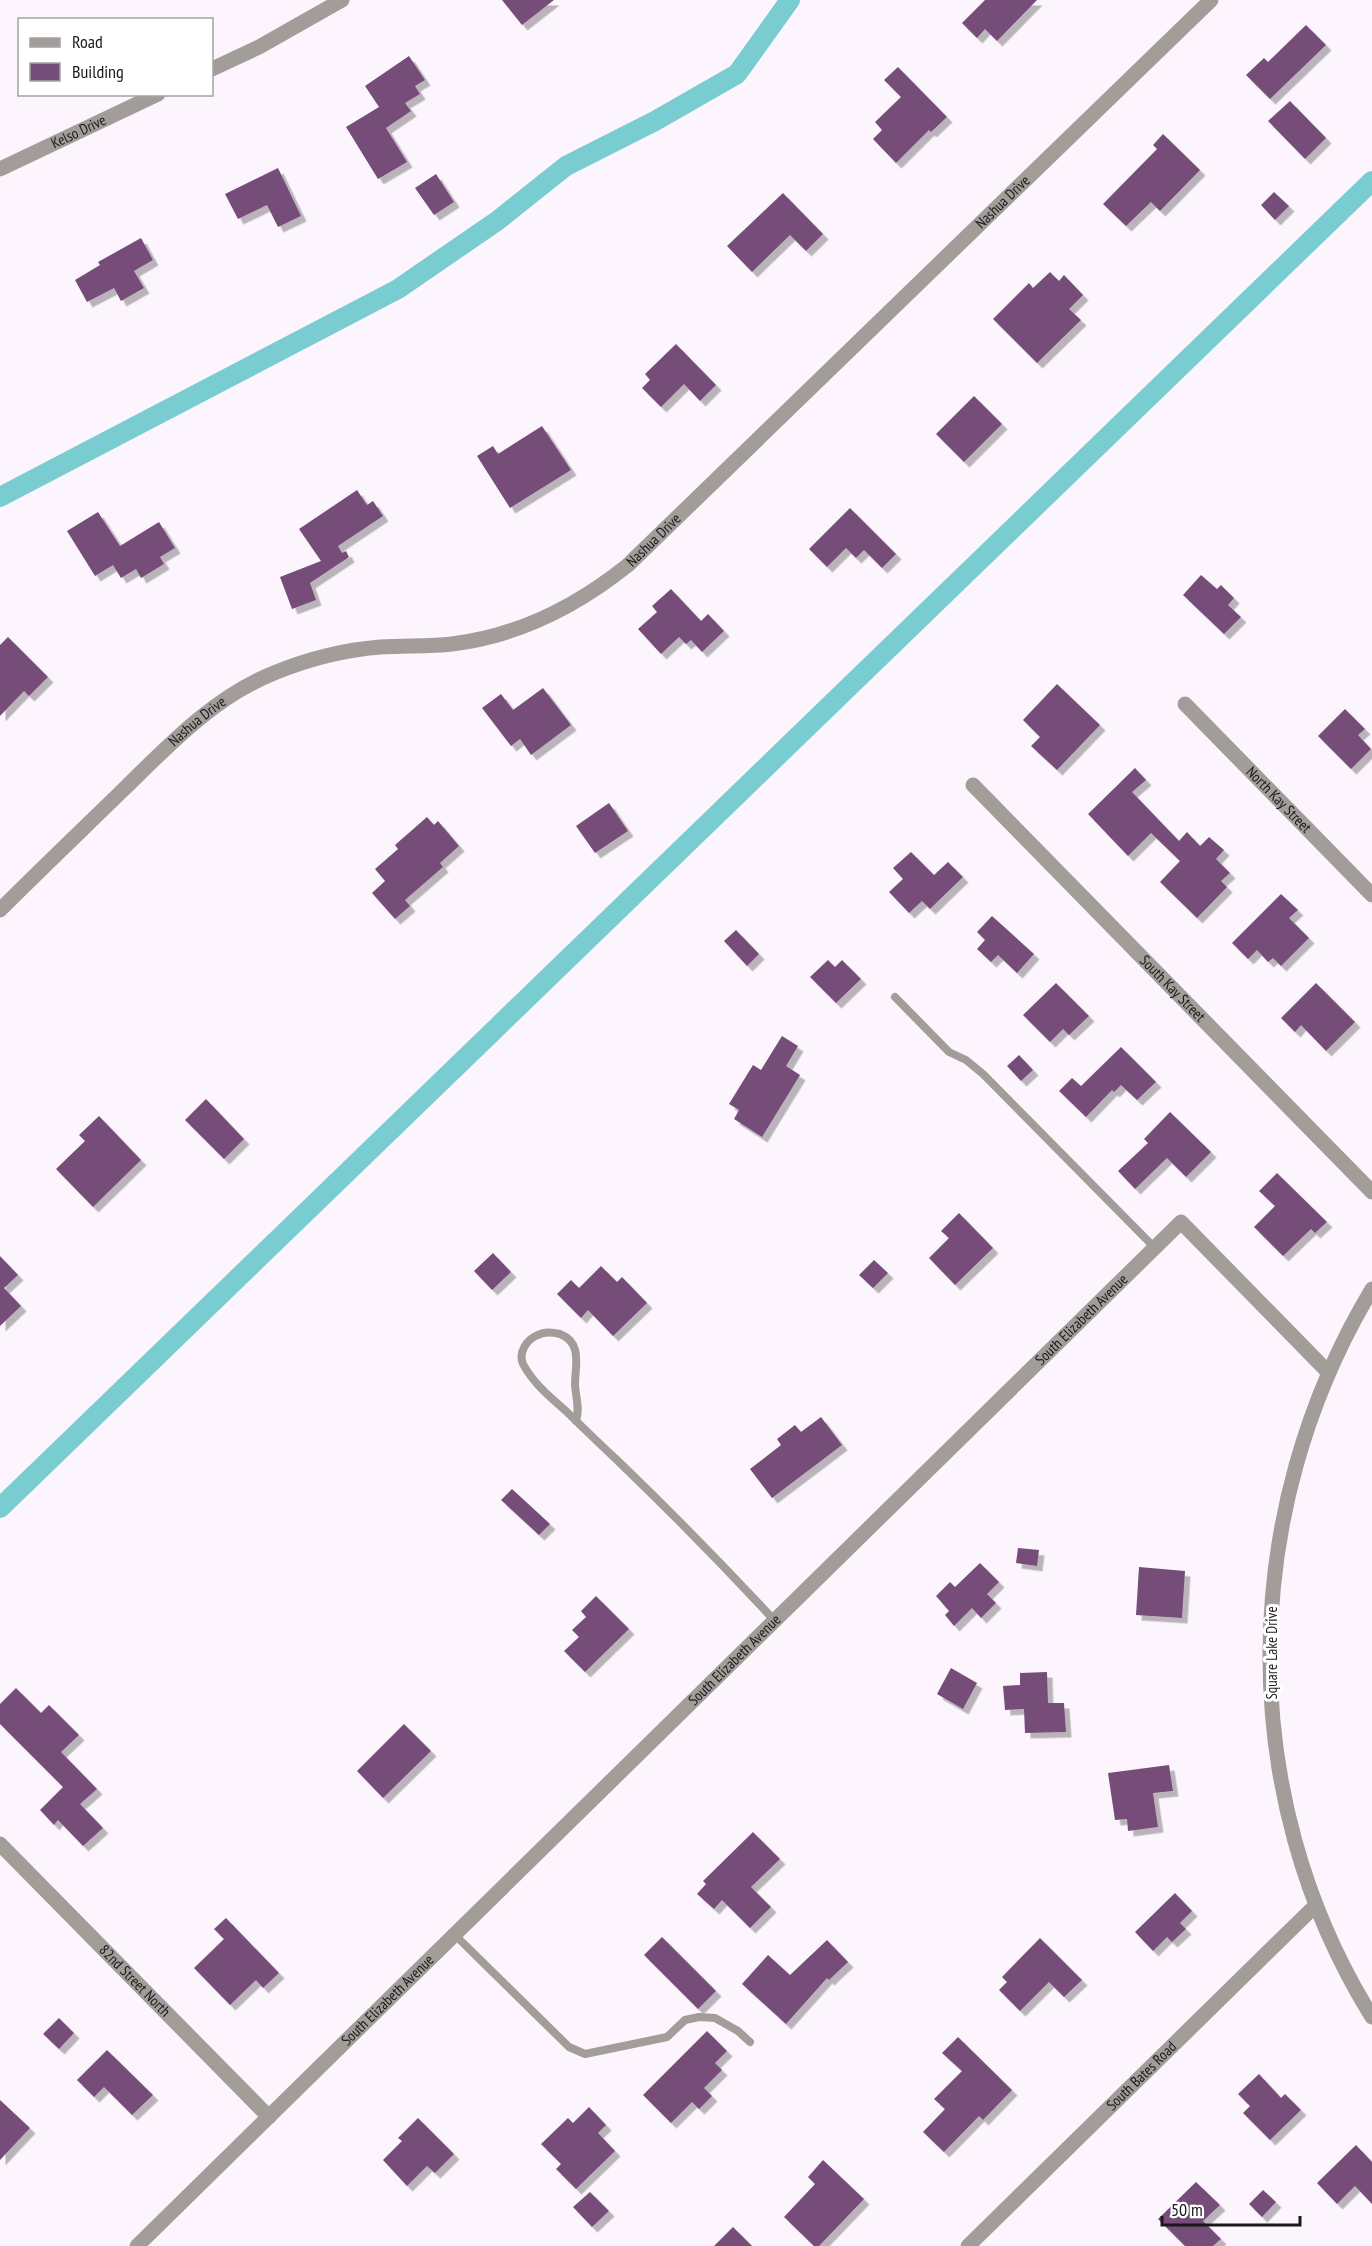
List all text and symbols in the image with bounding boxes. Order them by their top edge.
legend [18,18,213,96]
text: Road [72,30,103,53]
text: Building [72,60,124,83]
street label: Kelso Drive [48,110,109,152]
street label: Nashua Drive [971,171,1034,232]
street label: Nashua Drive [622,509,685,571]
street label: Nashua Drive [164,692,229,750]
street label: North Kay Street [1242,762,1316,837]
street label: South Kay Street [1136,951,1210,1026]
street label: South Elizabeth Avenue [1031,1270,1131,1369]
street label: Square Lake Drive [1262,1606,1281,1700]
street label: South Elizabeth Avenue [684,1610,784,1709]
street label: 82nd Street North [95,1940,175,2021]
street label: South Elizabeth Avenue [337,1950,438,2049]
street label: South Bates Road [1102,2037,1180,2114]
scale bar [1162,2189,1300,2227]
text: 50 m [1171,2198,1203,2221]

